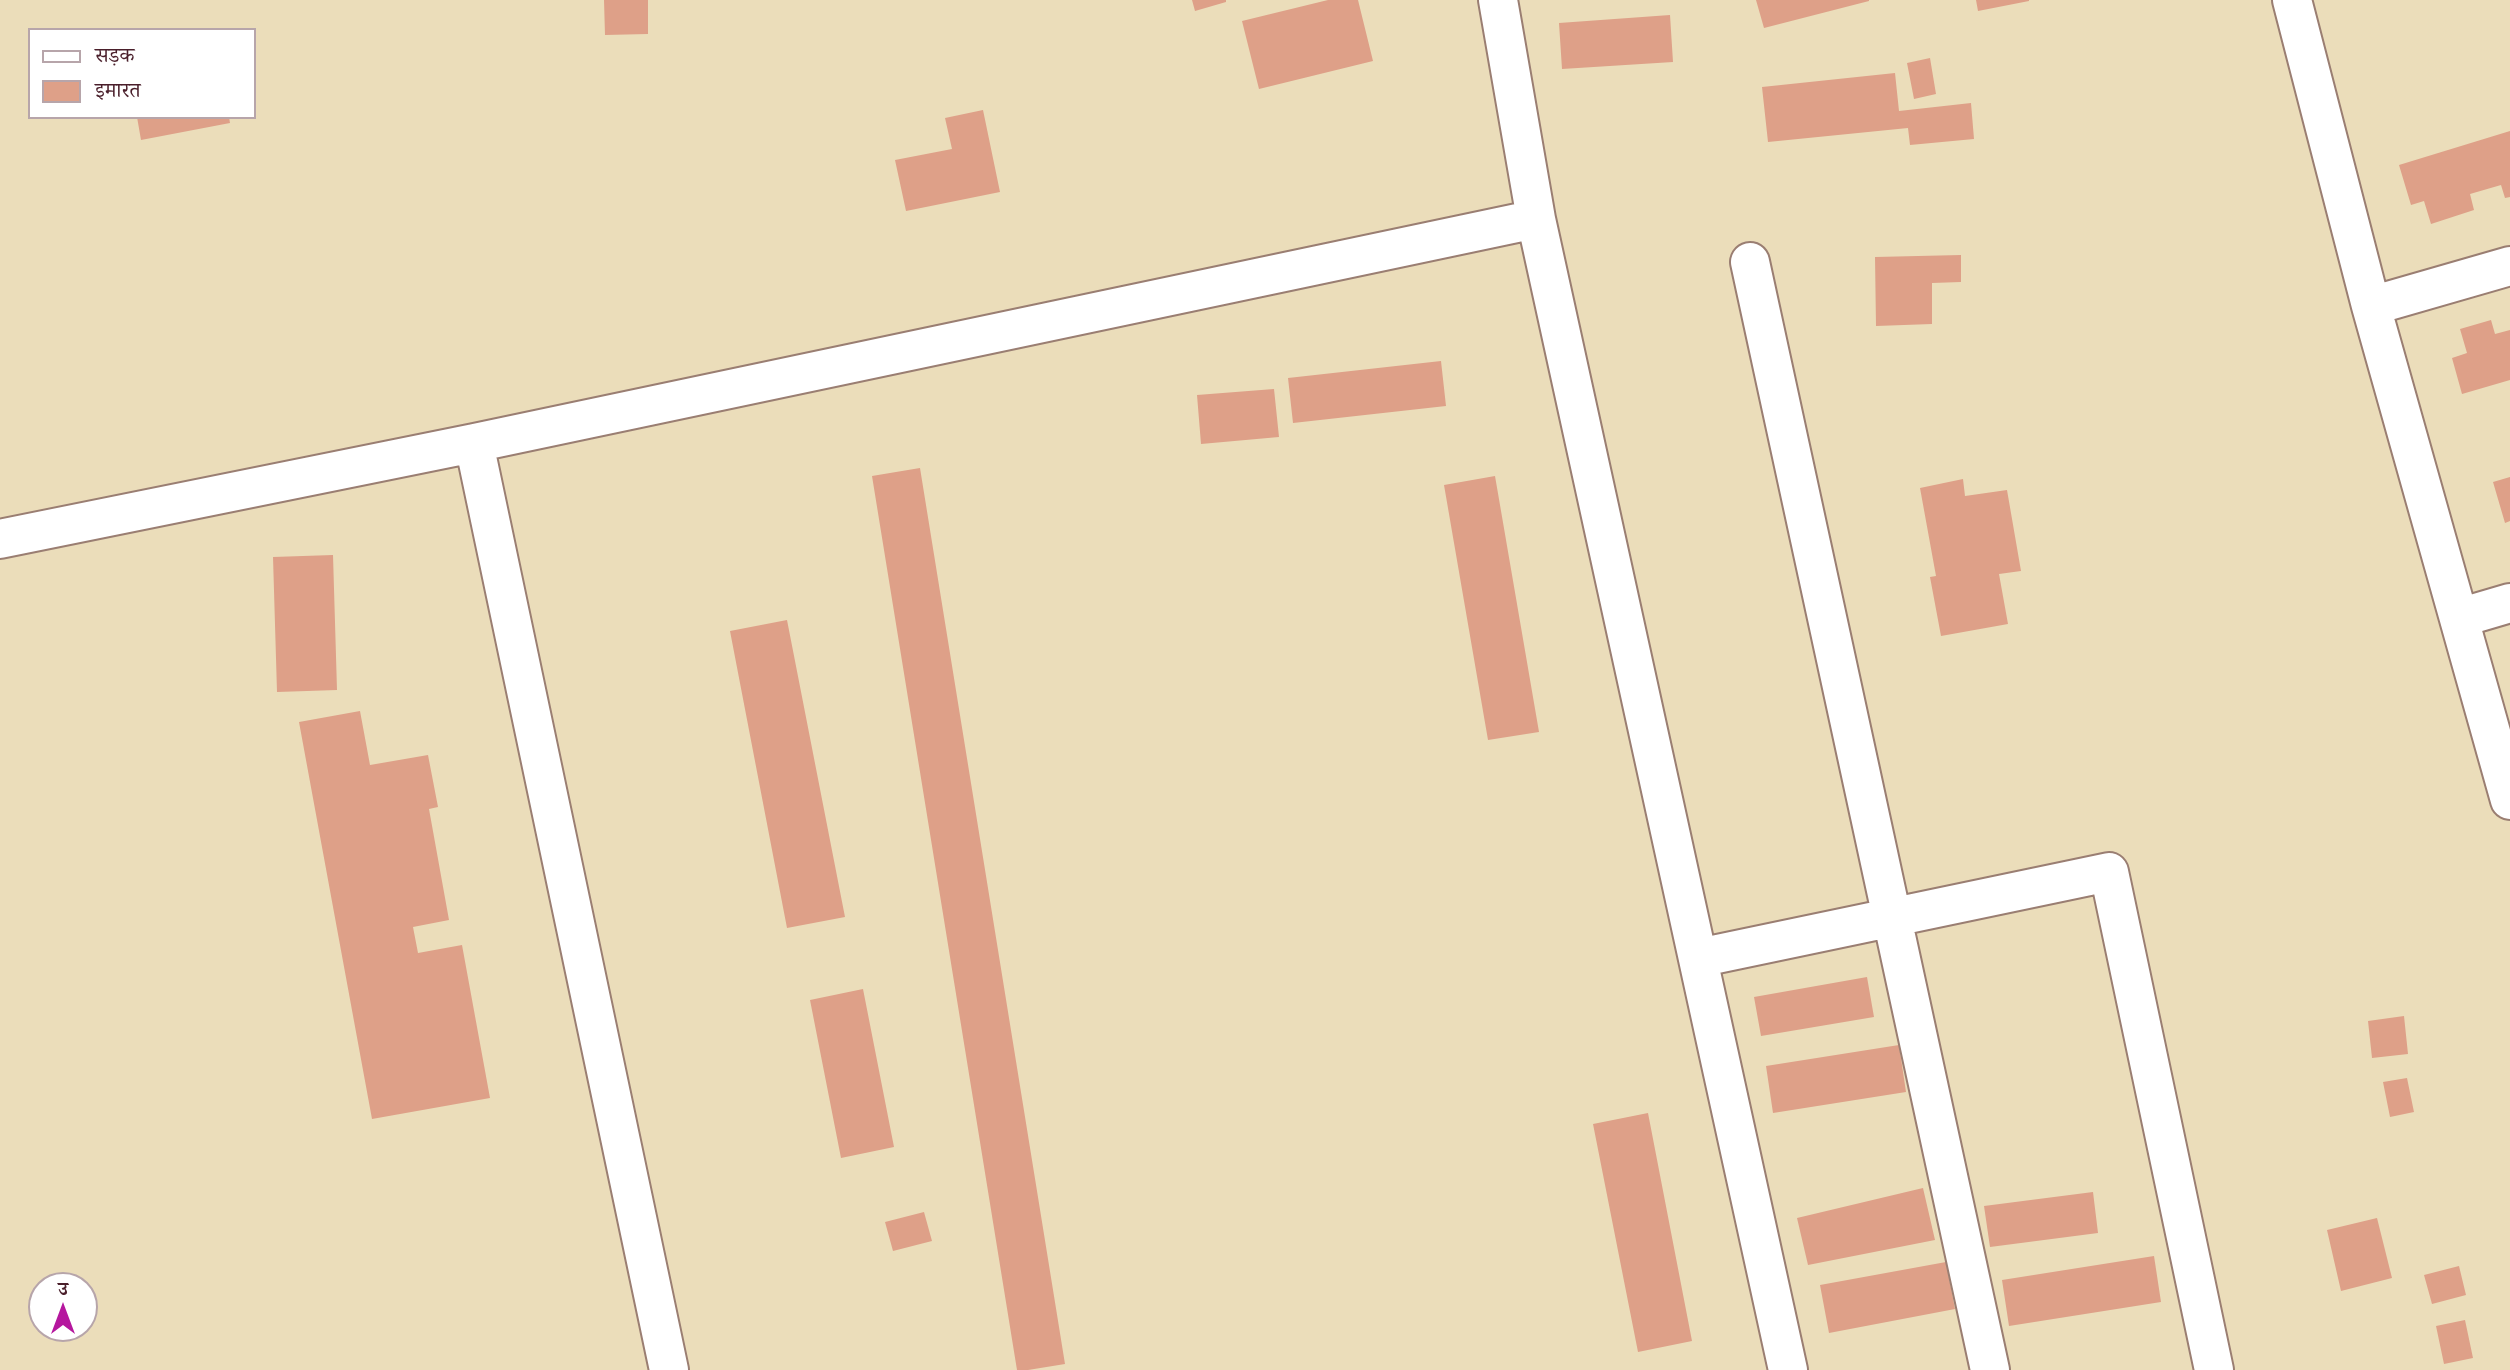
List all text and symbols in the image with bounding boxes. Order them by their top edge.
legend [28,28,256,119]
text: सड़क [95,39,134,70]
text: इमारत [95,74,141,105]
north arrow [28,1272,98,1342]
text: उ [58,1274,68,1302]

